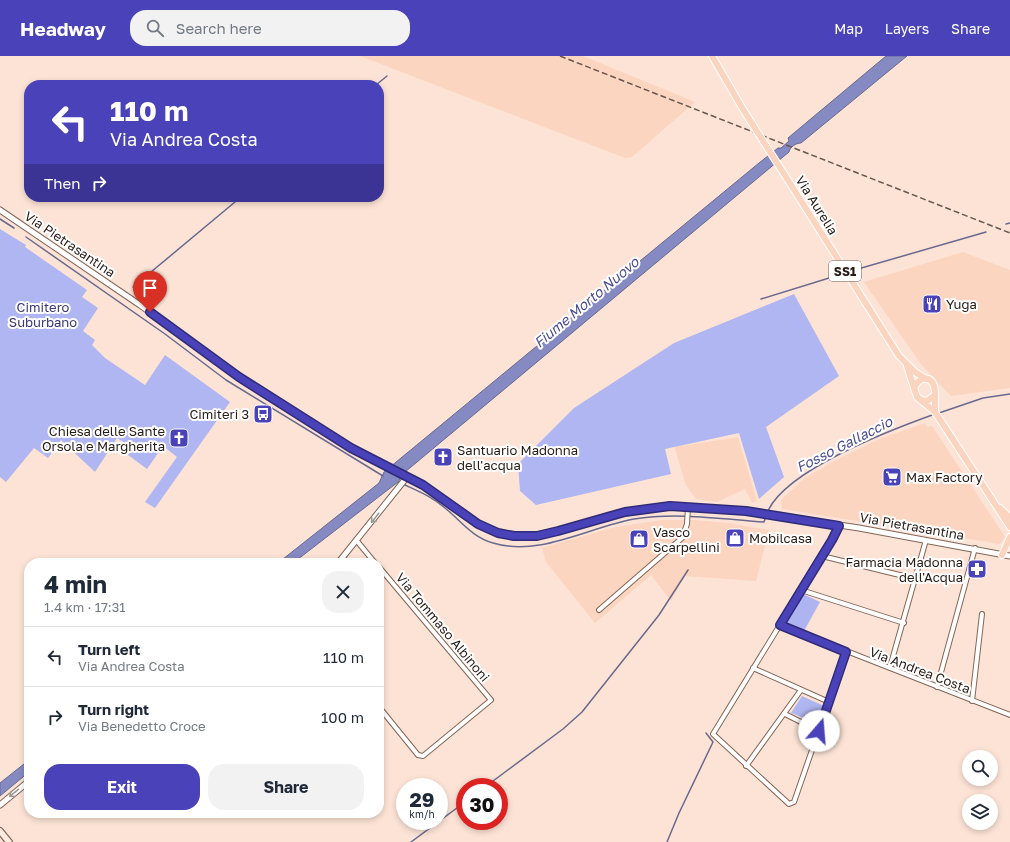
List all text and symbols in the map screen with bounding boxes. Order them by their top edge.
search box [130,10,410,46]
text: Headway [20,17,106,40]
icon: search [144,17,166,39]
text: Search here [176,19,262,37]
text: Map [834,20,863,37]
text: Layers [885,20,929,37]
text: Share [951,20,990,37]
text: 110 m [110,94,189,127]
icon: left [44,96,96,148]
text: Via Andrea Costa [110,128,258,150]
icon: right [88,172,110,194]
street label: Via Aurelia [793,173,841,237]
text: Then [44,174,80,192]
street label: Via Pietrasantina [22,208,118,280]
water label: Fiume Morto Nuovo [530,252,643,351]
road number: SS1 [829,261,861,281]
pin [133,271,167,312]
icon: arrive [139,277,161,299]
restaurant icon: Yuga [921,293,943,315]
place label: Yuga [946,296,977,312]
park label: Cimitero Suburbano [9,299,77,330]
bus stop icon: Cimiteri 3 [252,403,274,425]
place label: Cimiteri 3 [190,406,249,422]
water label: Fosso Gallaccio [793,412,896,476]
place label: Chiesa delle Sante Orsola e Margherita [42,423,165,454]
church icon: Chiesa delle Sante Orsola e Margherita [168,427,190,449]
place label: Santuario Madonna dell'acqua [457,442,578,473]
church icon: Santuario Madonna dell'acqua [432,446,454,468]
supermarket icon: Max Factory [881,466,903,488]
place label: Max Factory [906,469,983,485]
street label: Via Pietrasantina [858,509,966,543]
one-way arrow [371,512,380,523]
place label: Vasco Scarpellini [653,524,720,555]
shop icon: Mobilcasa [724,527,746,549]
shop icon: Vasco Scarpellini [628,528,650,550]
place label: Mobilcasa [749,530,812,546]
place label: Farmacia Madonna dell'Acqua [845,554,963,585]
pharmacy icon: Farmacia Madonna dell'Acqua [966,558,988,580]
text: 4 min [44,569,107,598]
street label: Via Tommaso Albinoni [393,569,493,685]
button: close [322,571,364,613]
text: 1.4 km · 17:31 [44,599,126,615]
text: Turn left [78,640,140,658]
street label: Via Andrea Costa [867,643,973,697]
icon: left [44,646,66,668]
text: 110 m [323,648,364,666]
text: Via Andrea Costa [78,658,185,674]
text: Turn right [78,700,149,718]
icon: right [44,706,66,728]
text: 100 m [321,708,364,726]
position arrow [798,710,840,752]
text: Via Benedetto Croce [78,718,206,734]
map controls [962,750,998,830]
button: search [962,750,998,786]
button: Exit [44,764,200,810]
button: Share [208,764,364,810]
speed limit sign: 30 [456,778,508,830]
text: 29 [410,787,434,811]
one-way arrow [9,789,20,797]
button: layers [962,794,998,830]
text: km/h [409,808,435,820]

